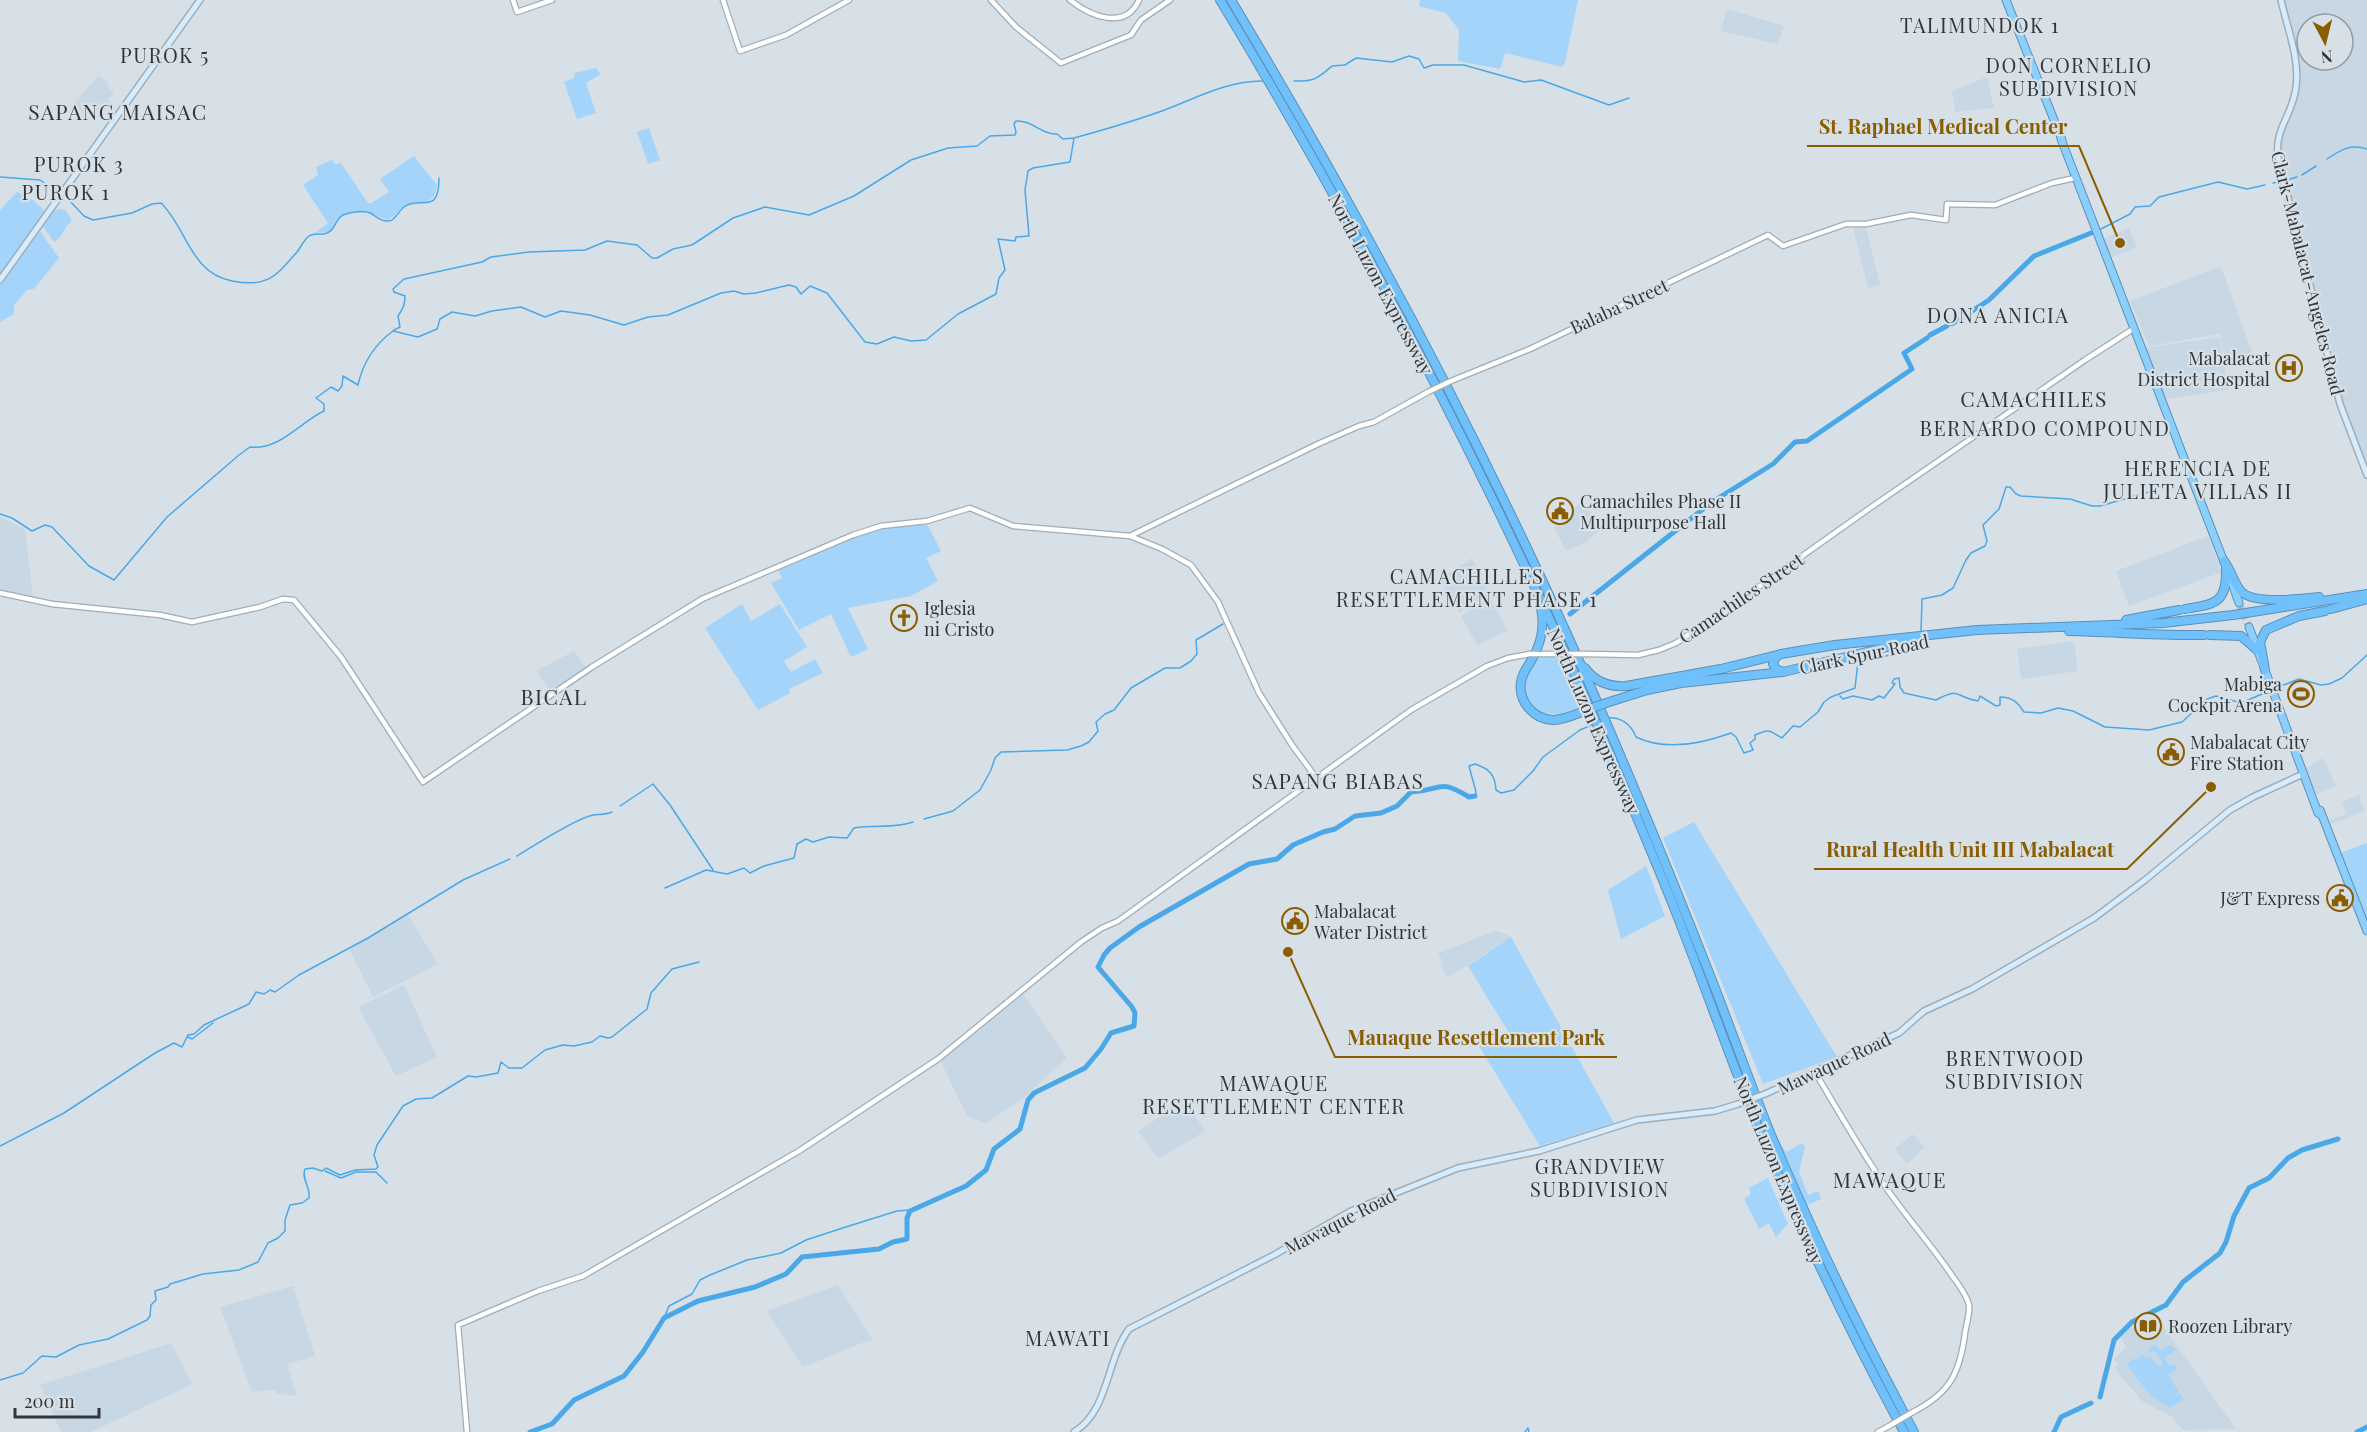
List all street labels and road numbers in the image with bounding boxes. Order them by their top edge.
street label: Clark-Mabalacat-Angeles Road [2266,148,2350,398]
street label: North Luzon Expressway [1323,189,1439,379]
street label: Balaba Street [1566,272,1673,339]
street label: Camachiles Street [1674,547,1809,649]
street label: North Luzon Expressway [1542,624,1646,818]
street label: Clark Spur Road [1797,628,1932,679]
street label: Mawaque Road [1774,1026,1895,1100]
street label: North Luzon Expressway [1729,1072,1829,1268]
street label: Mawaque Road [1280,1182,1400,1259]

